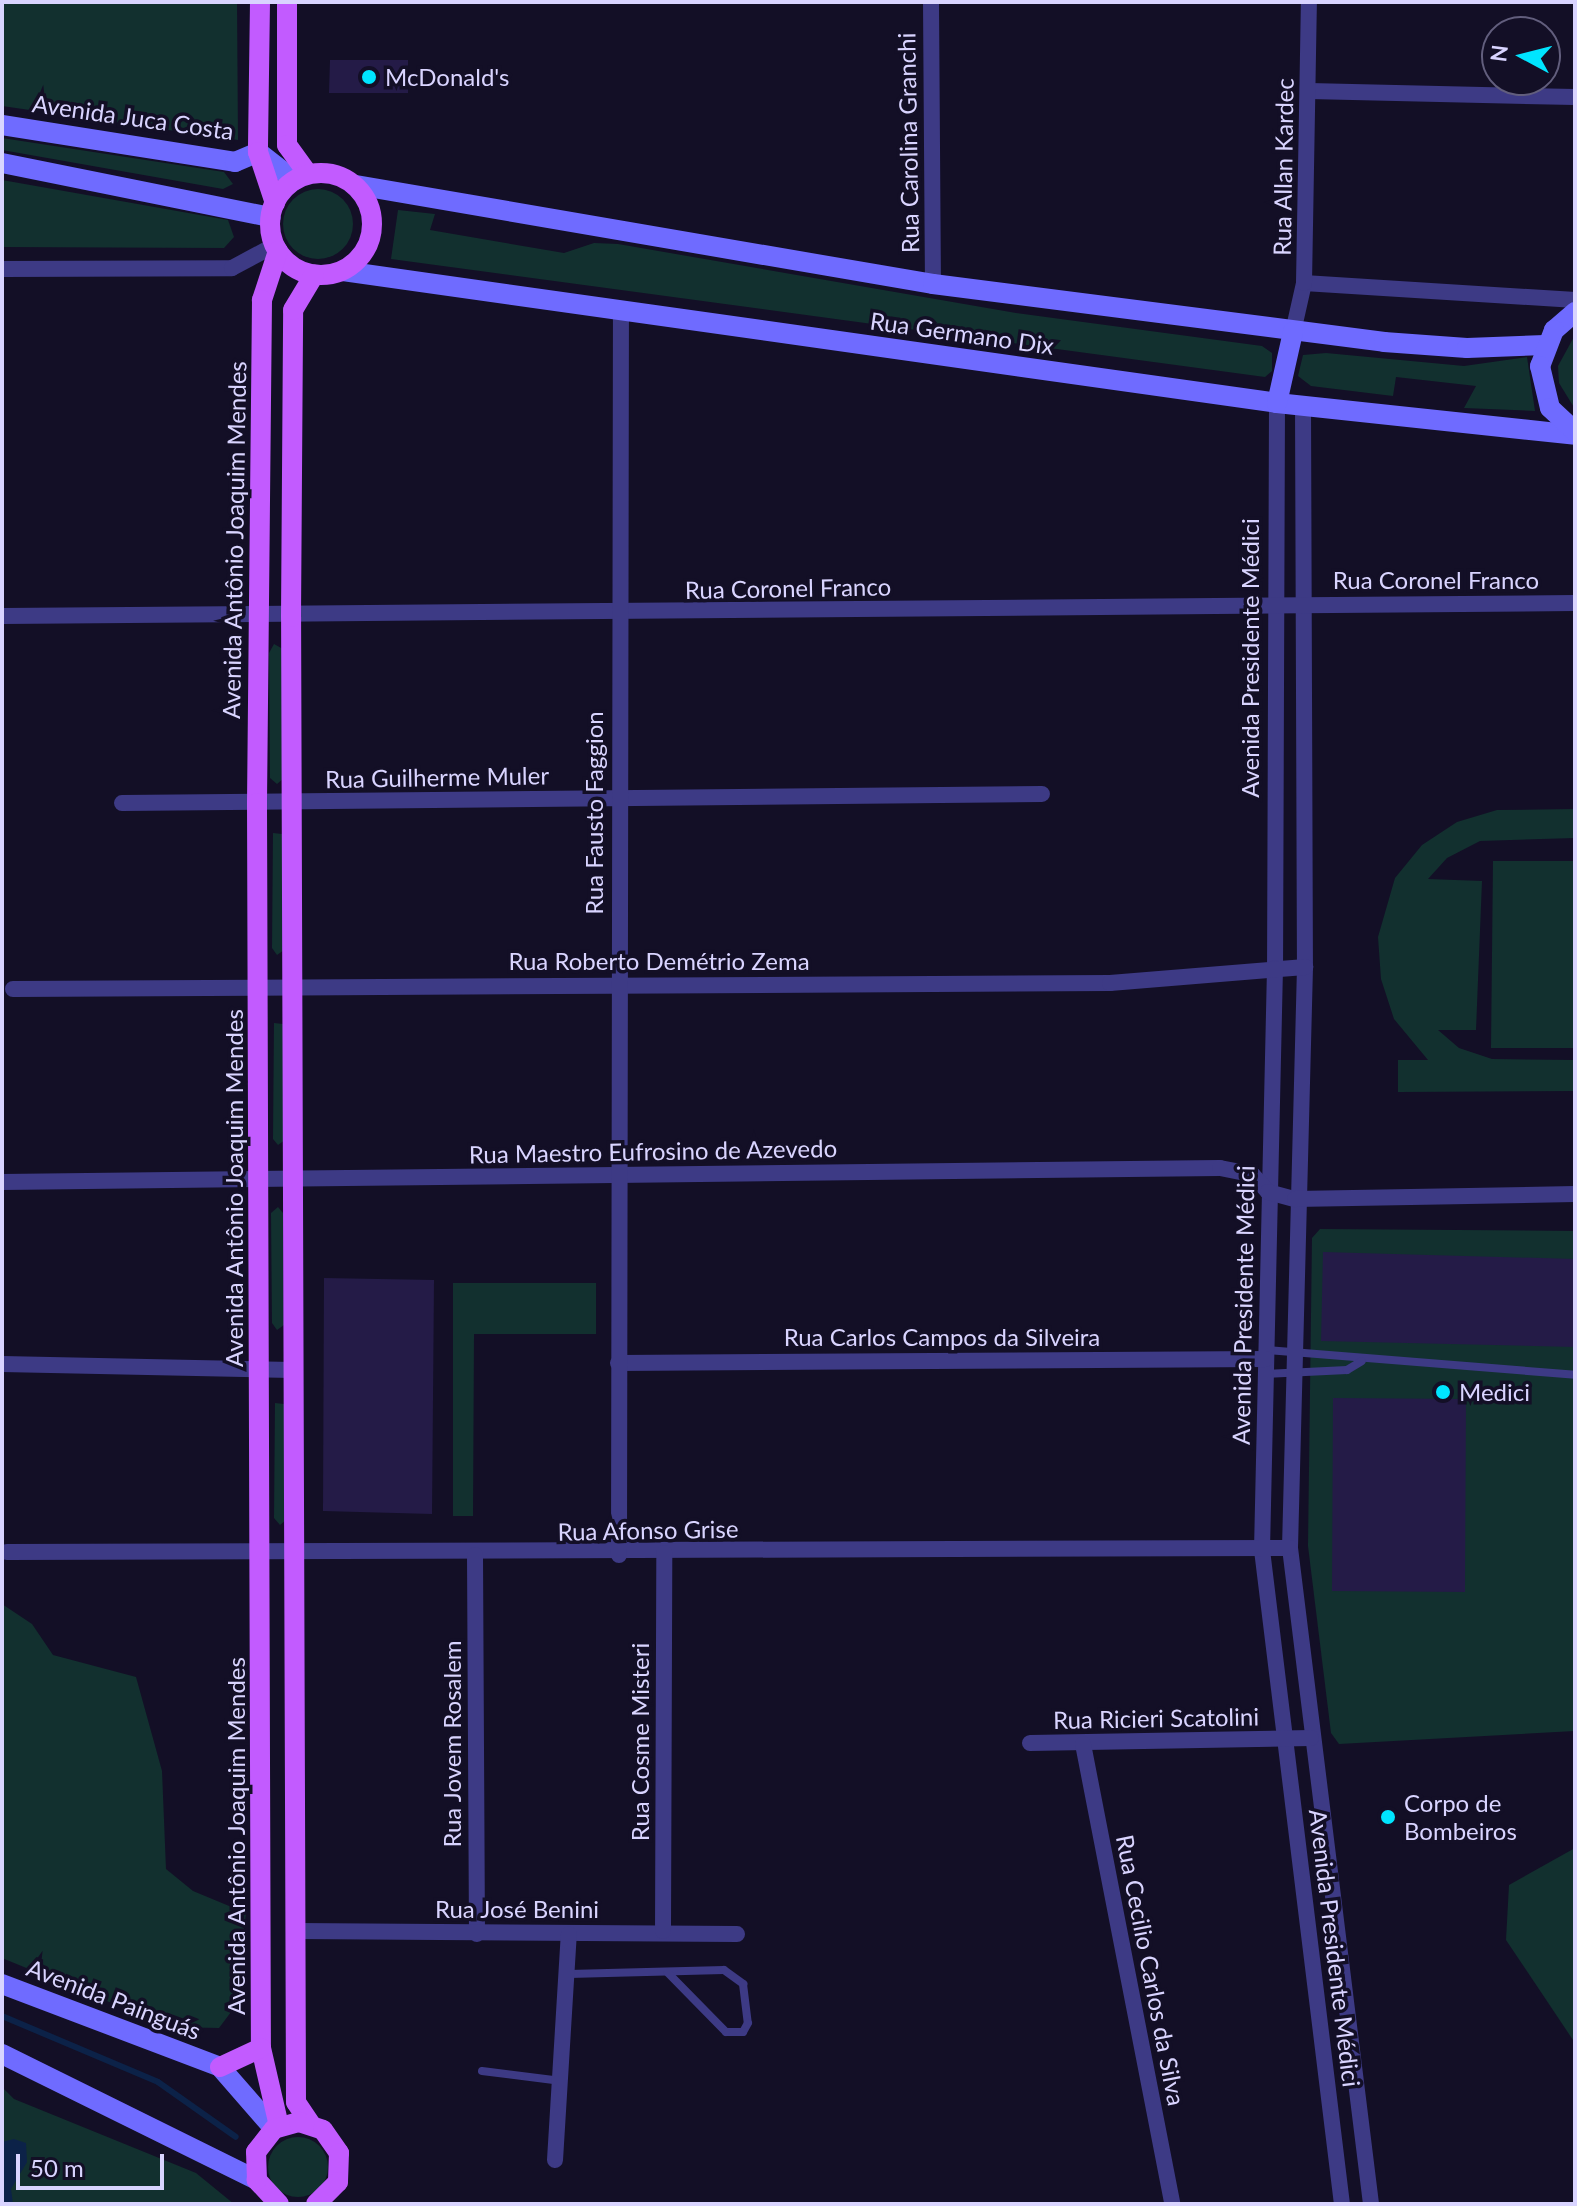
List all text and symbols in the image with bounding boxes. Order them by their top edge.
north arrow [1481,16,1561,96]
street label: Rua Carolina Granchi [892,33,924,253]
text: N [1484,43,1513,63]
place label: McDonald's [385,63,509,91]
marker: McDonald's [360,68,378,86]
street label: Rua Allan Kardec [1267,77,1299,257]
street label: Avenida Juca Costa [30,89,236,145]
street label: Rua Germano Dix [868,306,1056,360]
street label: Avenida Antônio Joaquim Mendes [216,360,252,720]
street label: Avenida Presidente Médici [1236,518,1264,798]
street label: Rua Coronel Franco [1333,566,1539,594]
street label: Rua Coronel Franco [685,572,891,604]
street label: Rua Fausto Faggion [580,711,608,915]
street label: Rua Guilherme Muler [325,761,549,793]
street label: Rua Roberto Demétrio Zema [508,947,810,975]
street label: Avenida Antônio Joaquim Mendes [220,1008,248,1368]
street label: Rua Maestro Eufrosino de Azevedo [468,1133,838,1169]
street label: Avenida Presidente Médici [1226,1165,1260,1445]
street label: Rua Carlos Campos da Silveira [784,1323,1100,1351]
place label: Medici [1459,1378,1530,1406]
marker: Medici [1434,1383,1452,1401]
street label: Rua Afonso Grise [557,1514,739,1546]
street label: Rua Jovem Rosalem [438,1640,466,1848]
street label: Rua Cosme Misteri [626,1643,654,1841]
street label: Avenida Antônio Joaquim Mendes [222,1656,250,2016]
street label: Rua Ricieri Scatolini [1053,1702,1259,1734]
place label: Corpo de Bombeiros [1404,1789,1517,1845]
street label: Avenida Presidente Médici [1304,1807,1366,2089]
marker: Corpo de Bombeiros [1379,1808,1397,1826]
street label: Rua Cecilio Carlos da Silva [1111,1832,1191,2108]
street label: Rua José Benini [435,1895,599,1923]
street label: Avenida Painguás [23,1953,205,2045]
scale bar [20,2138,168,2188]
text: 50 m [30,2153,84,2182]

